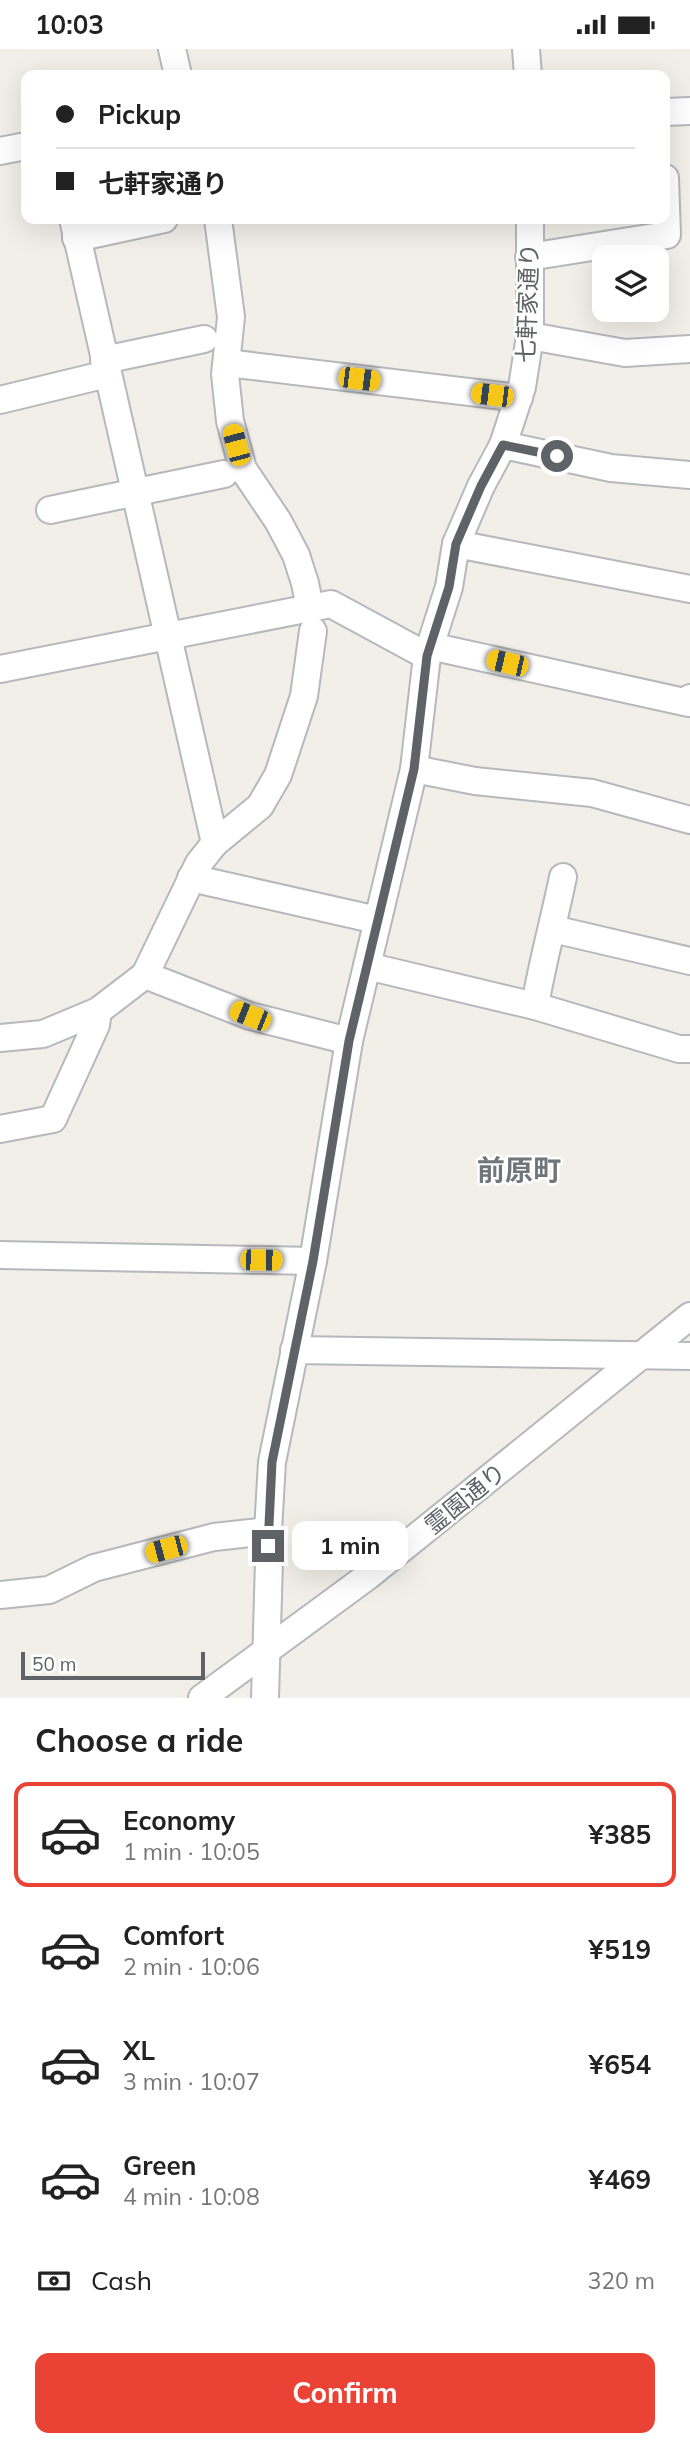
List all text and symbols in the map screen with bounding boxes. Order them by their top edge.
text: 10:03 [35,8,104,41]
text: Pickup [98,98,181,131]
text: 七軒家通り [98,167,228,200]
street label: 七軒家通り [510,243,544,363]
map controls [592,245,669,322]
button: layers [592,245,669,322]
car [337,366,382,392]
car [470,382,515,408]
car [221,422,252,468]
route start [541,440,573,472]
car [485,648,530,678]
car [227,998,274,1034]
district label: 前原町 [477,1152,561,1187]
car [240,1249,283,1271]
street label: 霊園通り [418,1456,512,1540]
callout: 1 min [292,1521,408,1571]
route end [252,1530,284,1562]
text: 1 min [320,1531,380,1560]
car [143,1533,190,1565]
scale bar [21,1649,205,1681]
text: 50 m [32,1652,76,1676]
text: Choose a ride [35,1720,243,1760]
icon: car [39,1803,102,1866]
text: Economy [123,1804,235,1837]
text: ¥385 [589,1818,651,1851]
text: 1 min · 10:05 [123,1837,260,1866]
icon: car [39,1918,102,1981]
text: Comfort [123,1919,224,1952]
text: ¥519 [589,1933,651,1966]
text: 2 min · 10:06 [123,1952,260,1981]
icon: car [39,2033,102,2096]
text: XL [123,2034,155,2067]
text: ¥654 [589,2048,651,2081]
text: 3 min · 10:07 [123,2067,260,2096]
icon: car [39,2148,102,2211]
text: Green [123,2149,196,2182]
text: ¥469 [589,2163,651,2196]
text: 4 min · 10:08 [123,2182,260,2211]
icon: cash [35,2262,73,2300]
text: Cash [91,2264,152,2297]
text: 320 m [587,2266,655,2295]
button: Confirm [35,2353,655,2433]

